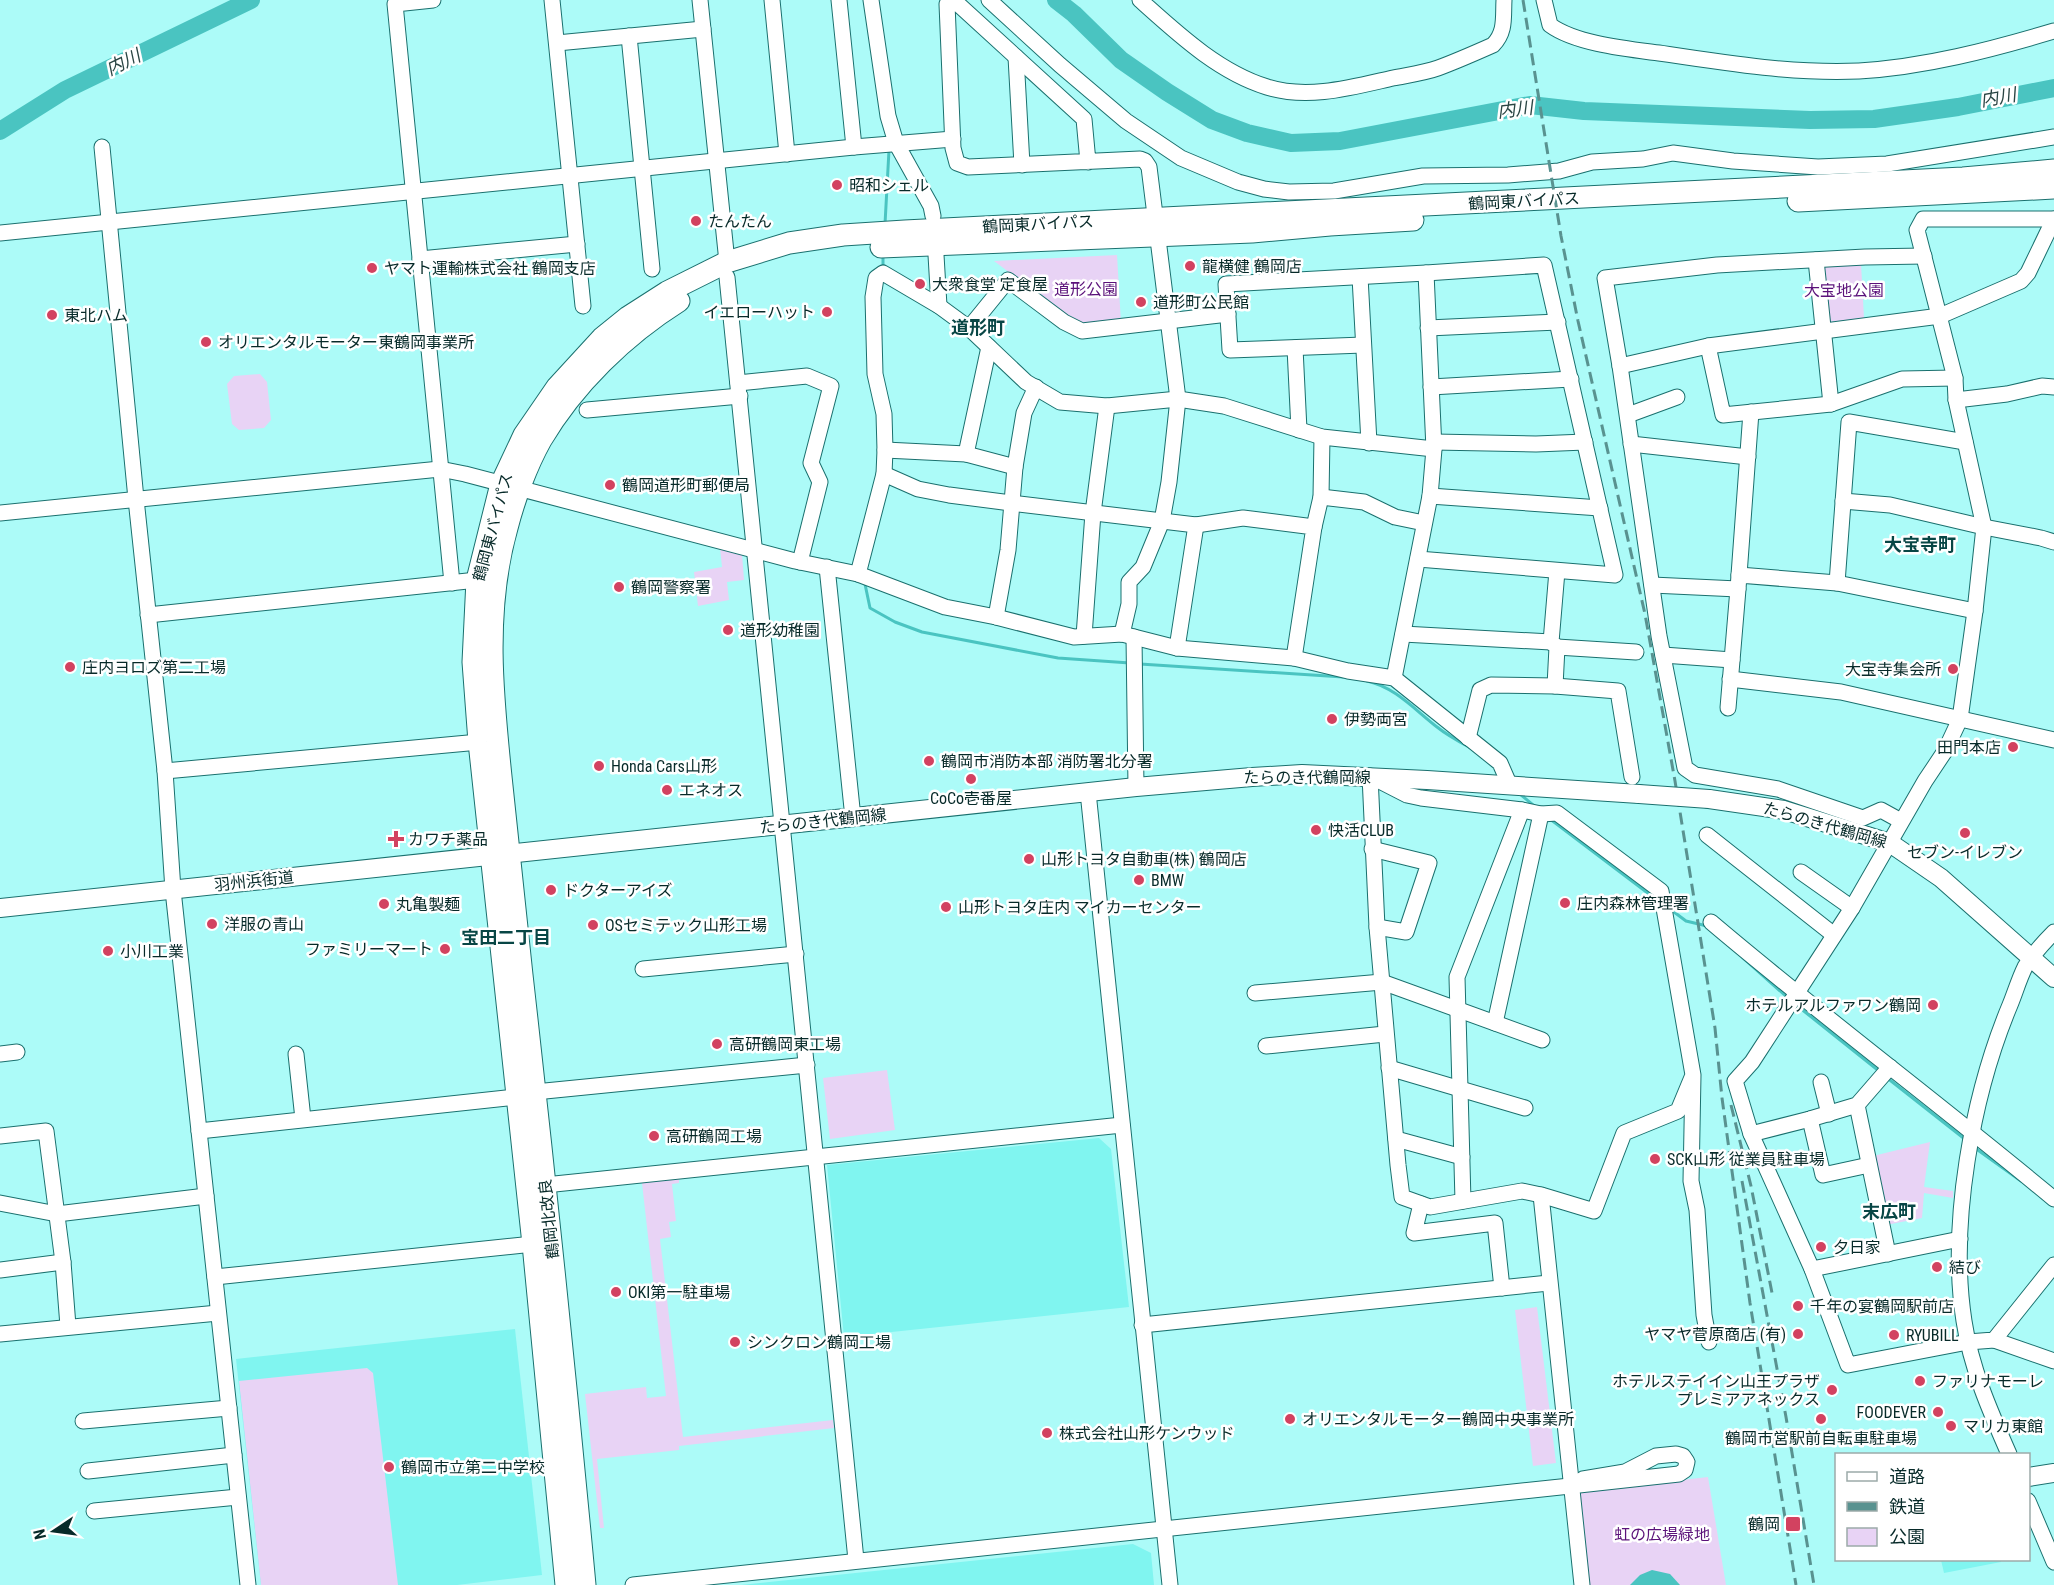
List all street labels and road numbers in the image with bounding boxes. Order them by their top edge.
street label: 鶴岡東バイパス [1468,189,1580,213]
street label: 鶴岡東バイパス [982,212,1094,236]
street label: 鶴岡東バイパス [469,471,517,583]
street label: たらのき代鶴岡線 [1243,768,1371,787]
street label: たらのき代鶴岡線 [1761,798,1889,852]
street label: たらのき代鶴岡線 [759,805,887,837]
street label: 羽州浜街道 [213,867,295,895]
street label: 鶴岡北改良 [535,1178,563,1260]

